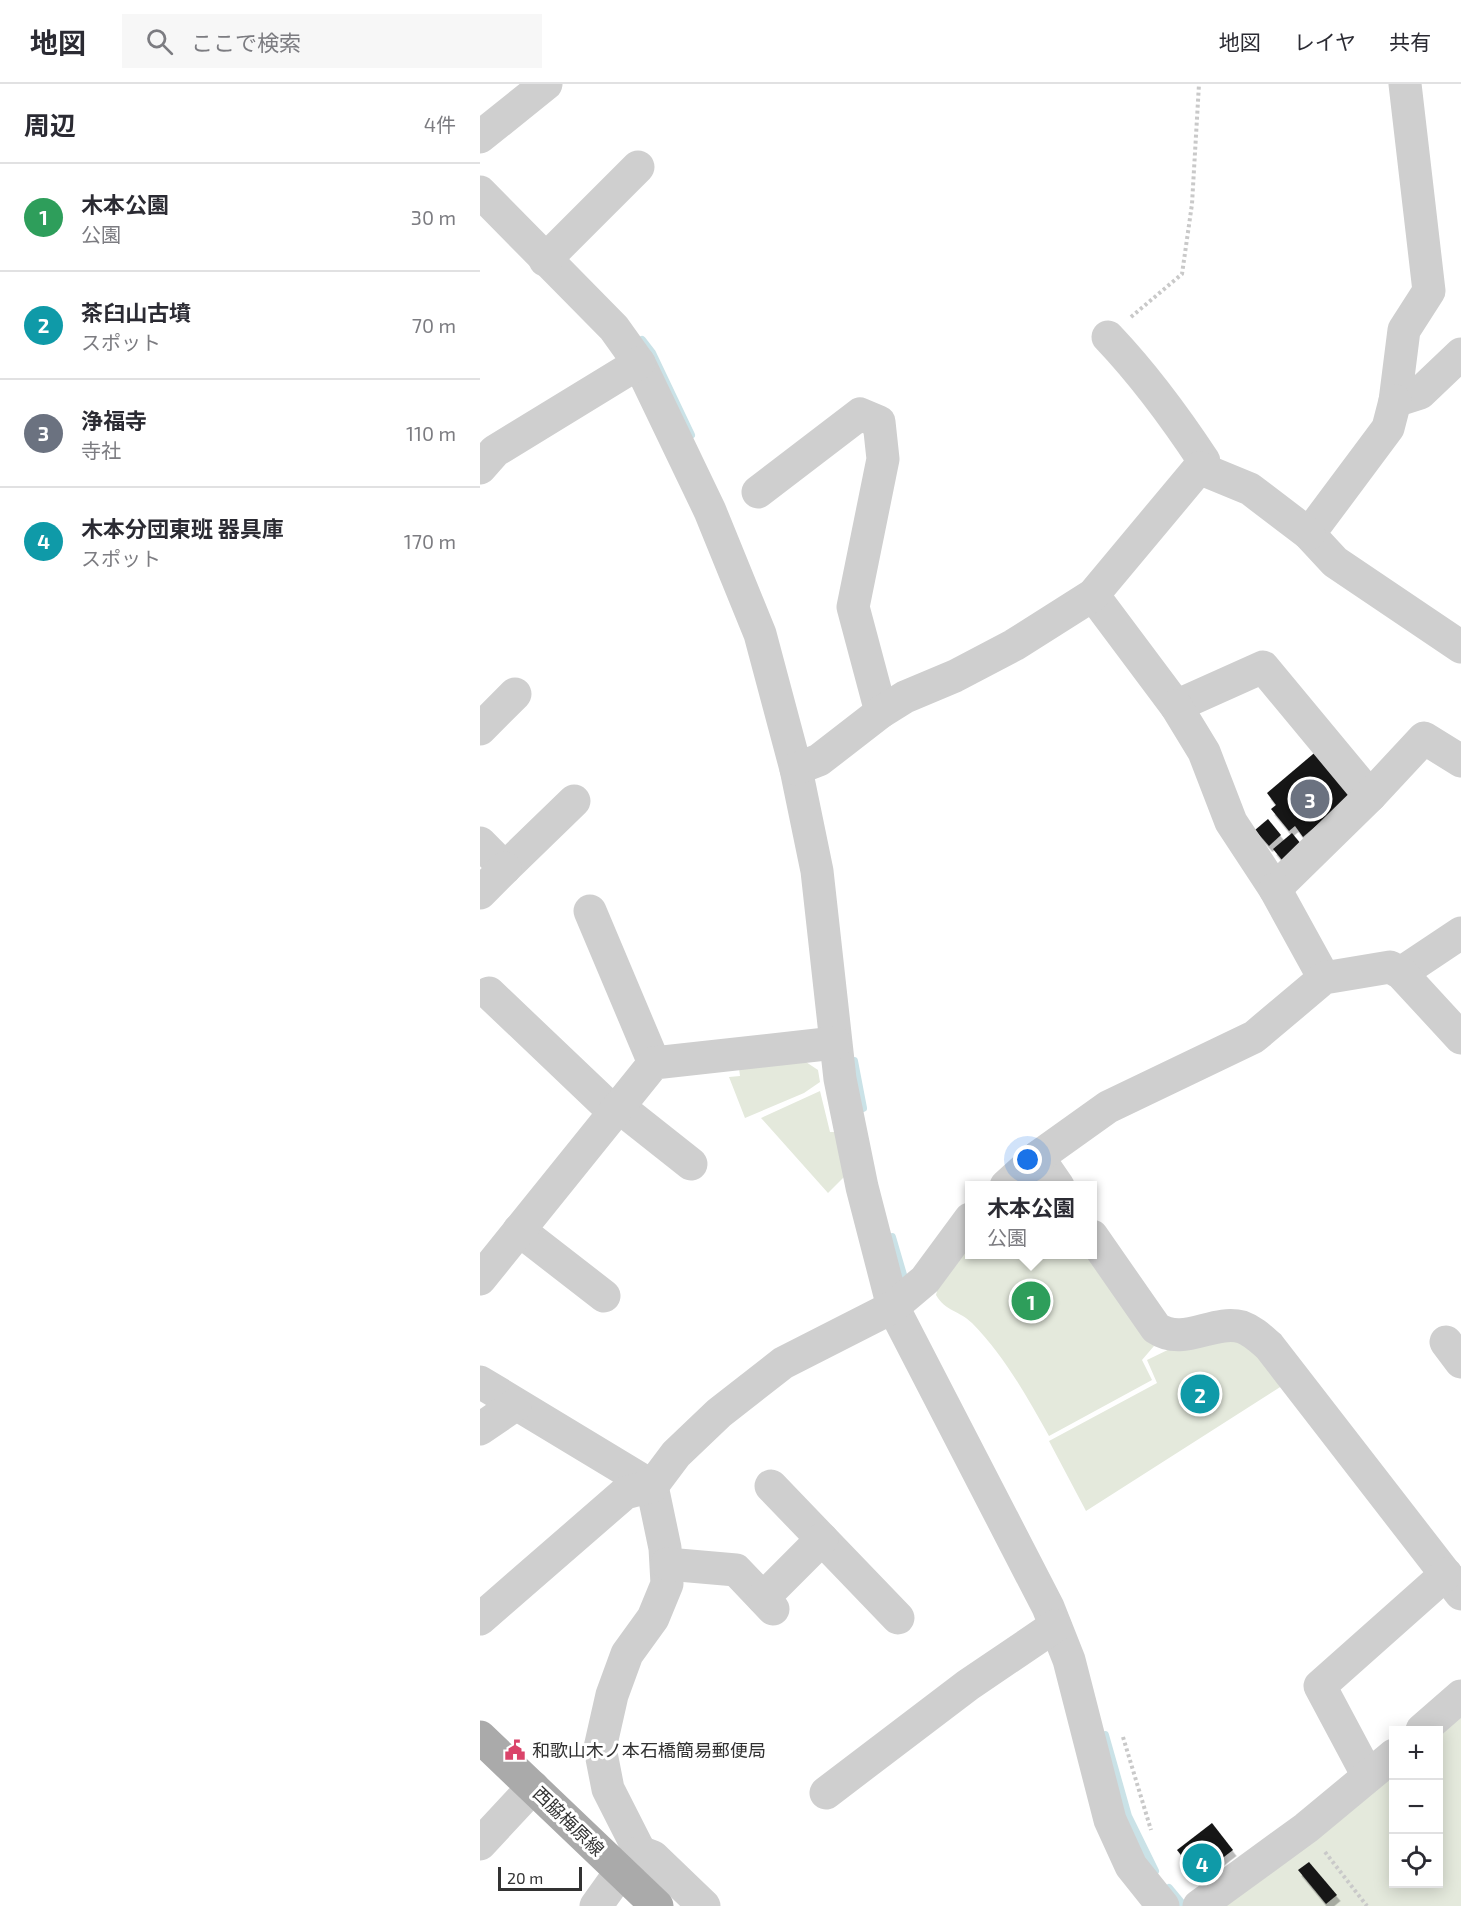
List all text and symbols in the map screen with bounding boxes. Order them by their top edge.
search box [122,14,542,68]
text: 地図 [30,25,86,59]
icon: search [143,25,176,58]
text: ここで検索 [191,29,301,55]
text: 地図 [1219,29,1261,54]
text: レイヤ [1294,29,1356,54]
text: 共有 [1389,29,1431,54]
text: 周辺 [24,109,76,140]
text: 4件 [424,112,456,136]
text: 木本公園 [81,191,169,217]
text: 1 [39,205,48,229]
text: 30 m [411,205,456,229]
text: 公園 [81,222,121,246]
text: 茶臼山古墳 [81,299,191,325]
text: 2 [38,313,49,337]
text: 70 m [412,313,456,337]
text: スポット [81,330,161,354]
text: 浄福寺 [81,407,147,433]
text: 3 [38,421,49,445]
text: 110 m [406,421,456,445]
text: 寺社 [81,438,121,462]
text: 木本分団東班 器具庫 [81,515,284,541]
text: 4 [37,529,50,553]
text: 170 m [404,529,456,553]
text: スポット [81,546,161,570]
pin: 3 [1290,776,1330,822]
your location [1013,1145,1042,1174]
popup [965,1181,1097,1259]
text: 木本公園 [987,1194,1075,1220]
text: 公園 [987,1225,1027,1249]
pin: 1 [1012,1278,1050,1324]
pin: 2 [1180,1372,1220,1416]
map controls [1389,1726,1443,1888]
button: + [1389,1726,1443,1780]
public building icon: 和歌山木ノ本石橋簡易郵便局 [503,1738,527,1762]
place label: 和歌山木ノ本石橋簡易郵便局 [532,1739,766,1761]
button: − [1389,1780,1443,1834]
street label: 西脇梅原線 [529,1782,609,1860]
button: locate [1389,1834,1443,1888]
pin: 4 [1182,1840,1222,1886]
scale bar [498,1864,582,1892]
text: 20 m [507,1868,543,1887]

